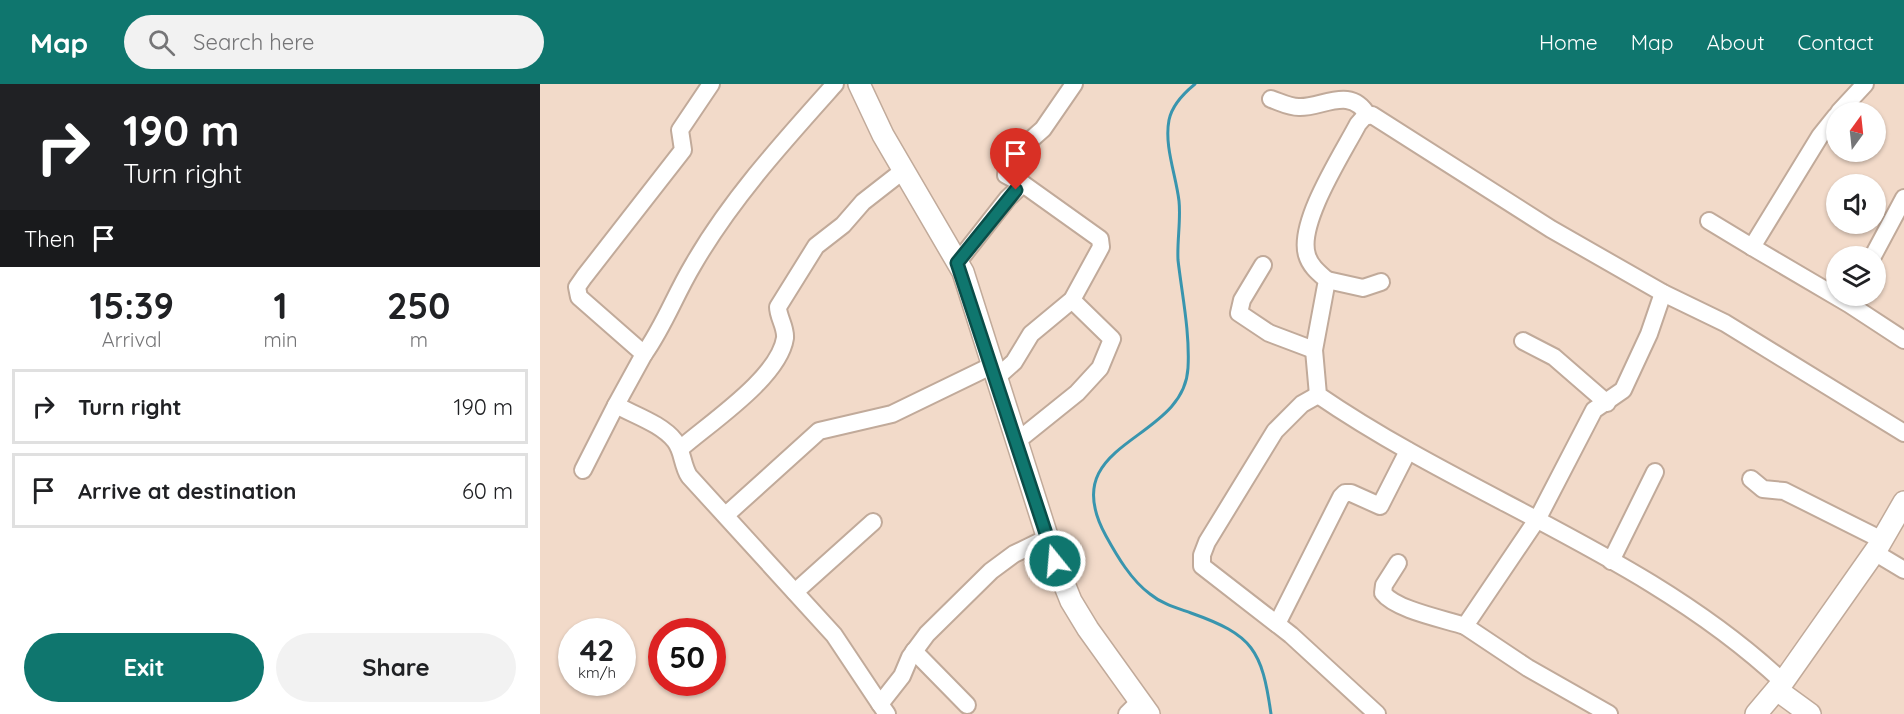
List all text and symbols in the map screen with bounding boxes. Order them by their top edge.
search box [124,15,544,69]
text: Map [30,25,88,60]
icon: search [145,26,178,59]
text: Search here [193,28,315,56]
text: Home [1539,29,1598,55]
text: Map [1631,29,1674,55]
text: About [1707,29,1765,55]
text: Contact [1798,29,1874,55]
north arrow [1826,102,1886,162]
map controls [1826,102,1886,306]
text: 190 m [123,104,239,157]
icon: right [24,108,102,186]
pin [990,128,1041,190]
icon: arrive [999,137,1032,170]
text: Turn right [123,156,242,190]
button: sound [1826,174,1886,234]
icon: arrive [87,222,120,255]
text: Then [24,225,75,253]
button: layers [1826,246,1886,306]
text: 15:39 [90,283,174,328]
text: 1 [273,283,288,328]
text: 250 [387,283,450,328]
text: Arrival [102,327,162,352]
text: min [263,327,298,352]
text: m [410,327,428,352]
icon: right [27,390,60,423]
text: Turn right [78,393,182,421]
text: 190 m [453,393,513,421]
icon: arrive [27,474,60,507]
text: Arrive at destination [78,477,296,505]
text: 60 m [462,477,513,505]
position arrow [1023,529,1087,593]
speed limit sign: 50 [648,618,726,696]
text: 42 [580,631,614,669]
button: Exit [24,633,264,702]
button: Share [276,633,516,702]
text: km/h [578,663,616,682]

